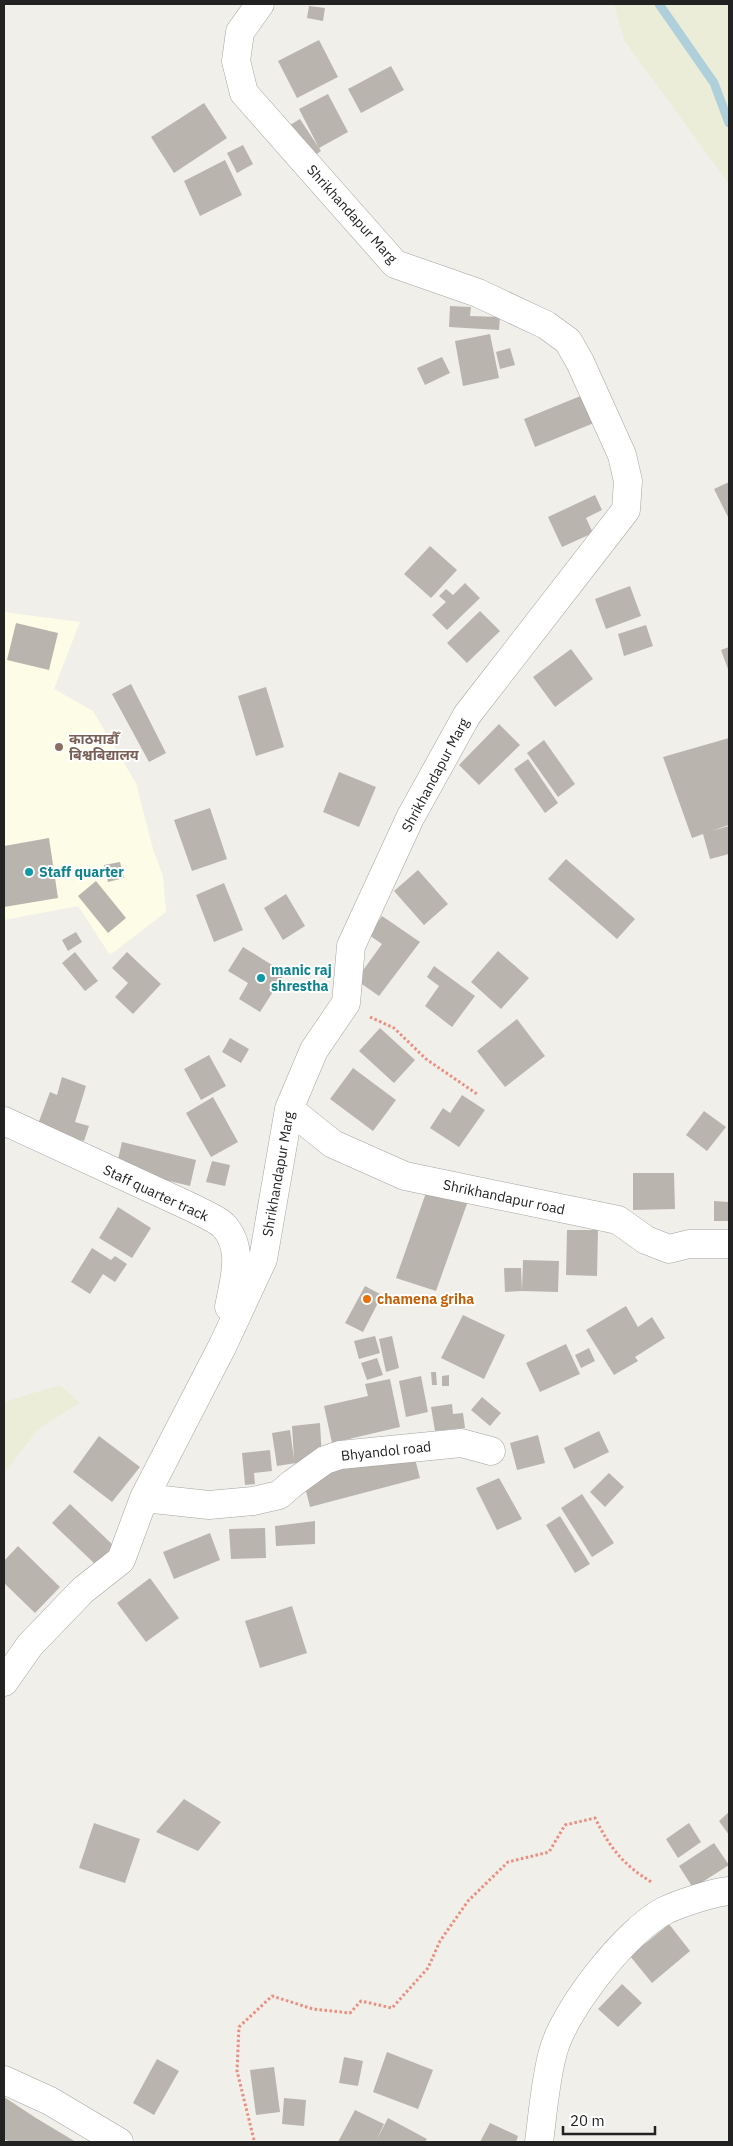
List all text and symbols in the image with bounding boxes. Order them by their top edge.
street label: Shrikhandapur Marg [303,161,401,268]
street label: Shrikhandapur Marg [397,714,473,835]
place label: काठमाडौँ बिश्वबिद्यालय [69,730,140,764]
marker: काठमाडौँ बिश्वबिद्यालय [53,741,65,753]
place label: Staff quarter [39,863,124,881]
marker: Staff quarter [23,866,35,878]
place label: manic raj shrestha [271,961,332,995]
marker: manic raj shrestha [255,972,267,984]
street label: Shrikhandapur Marg [258,1109,298,1238]
street label: Staff quarter track [100,1161,212,1226]
street label: Shrikhandapur road [441,1175,567,1219]
place label: chamena griha [377,1290,474,1308]
marker: chamena griha [361,1293,373,1305]
street label: Bhyandol road [340,1437,432,1465]
scale bar [563,2104,656,2136]
text: 20 m [570,2111,605,2130]

